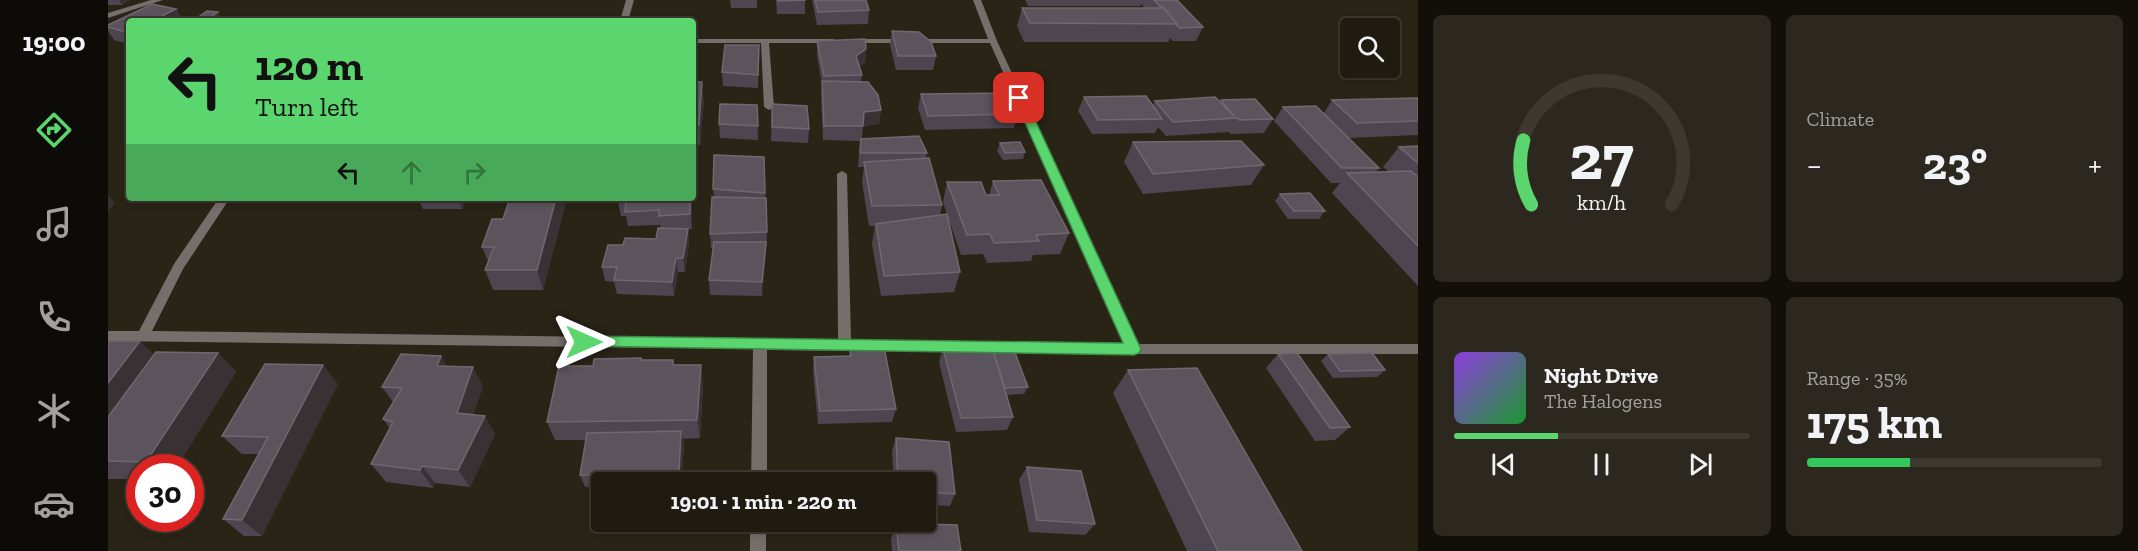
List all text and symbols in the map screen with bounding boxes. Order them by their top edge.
map controls [1340,18,1400,78]
button: search [1340,18,1400,78]
text: 19:00 [22,26,86,58]
text: 120 m [255,40,363,91]
icon: left [156,42,234,120]
pin [993,72,1044,123]
icon: arrive [1002,81,1035,114]
text: Turn left [255,91,358,123]
text: Climate [1807,107,1874,131]
icon: directions [33,109,75,151]
text: 27 [1570,120,1634,195]
text: 23° [1923,137,1987,191]
text: − [1807,145,1822,184]
text: + [2088,145,2102,184]
icon: left [332,156,365,189]
icon: ahead [395,156,428,189]
icon: right [458,156,491,189]
text: km/h [1577,191,1626,216]
icon: music [33,203,75,245]
icon: phone [33,296,75,338]
position arrow [552,310,616,374]
text: Night Drive [1544,362,1658,389]
text: Range · 35% [1807,366,1908,390]
text: The Halogens [1544,389,1662,413]
icon: climate [33,390,75,432]
text: 175 km [1807,396,1942,450]
icon: previous [1487,448,1520,481]
icon: pause [1585,448,1618,481]
icon: next [1684,448,1717,481]
speed limit sign: 30 [126,454,204,532]
icon: car [33,483,75,525]
text: 19:01 · 1 min · 220 m [671,488,856,515]

